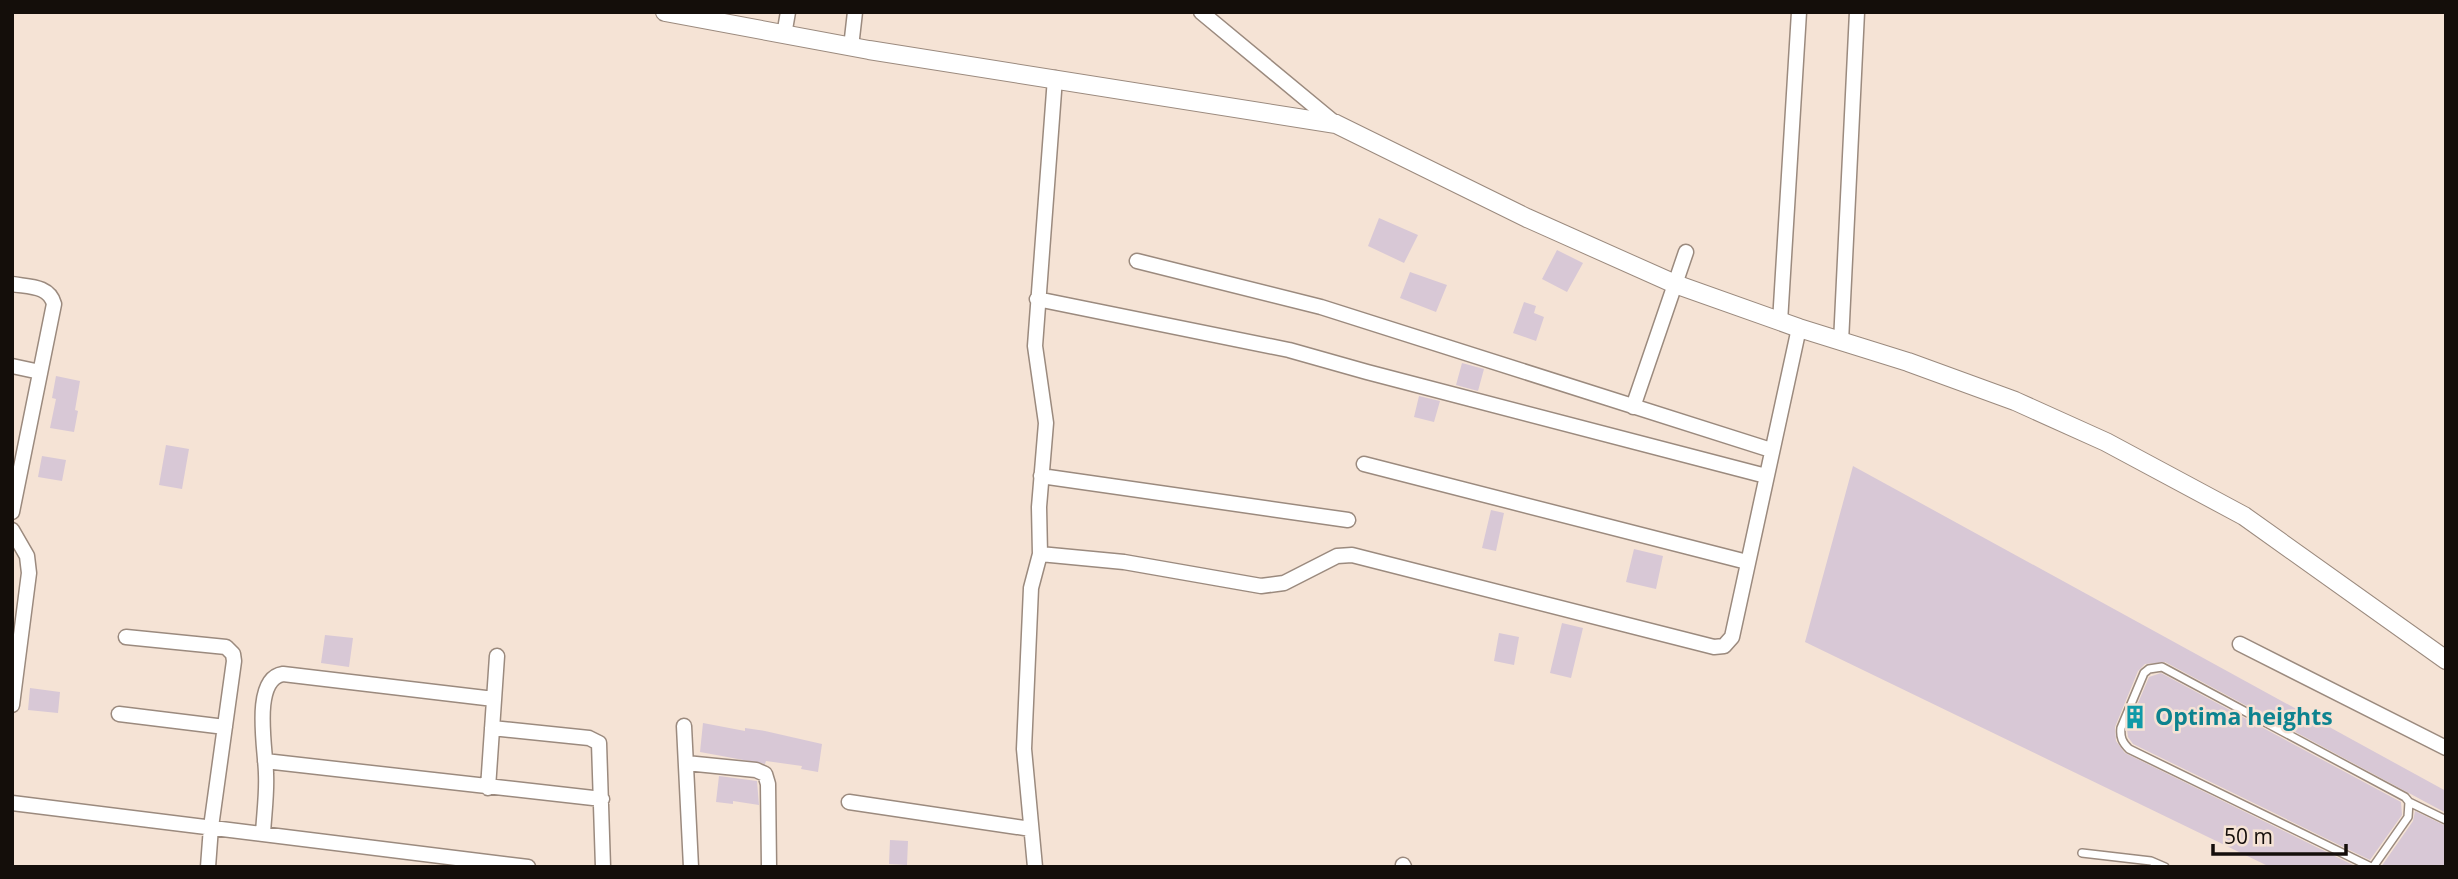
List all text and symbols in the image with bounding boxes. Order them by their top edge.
place label: Optima heights [2155,700,2333,732]
building icon: Optima heights [2121,703,2149,731]
scale bar [2213,812,2346,856]
text: 50 m [2224,822,2273,850]

